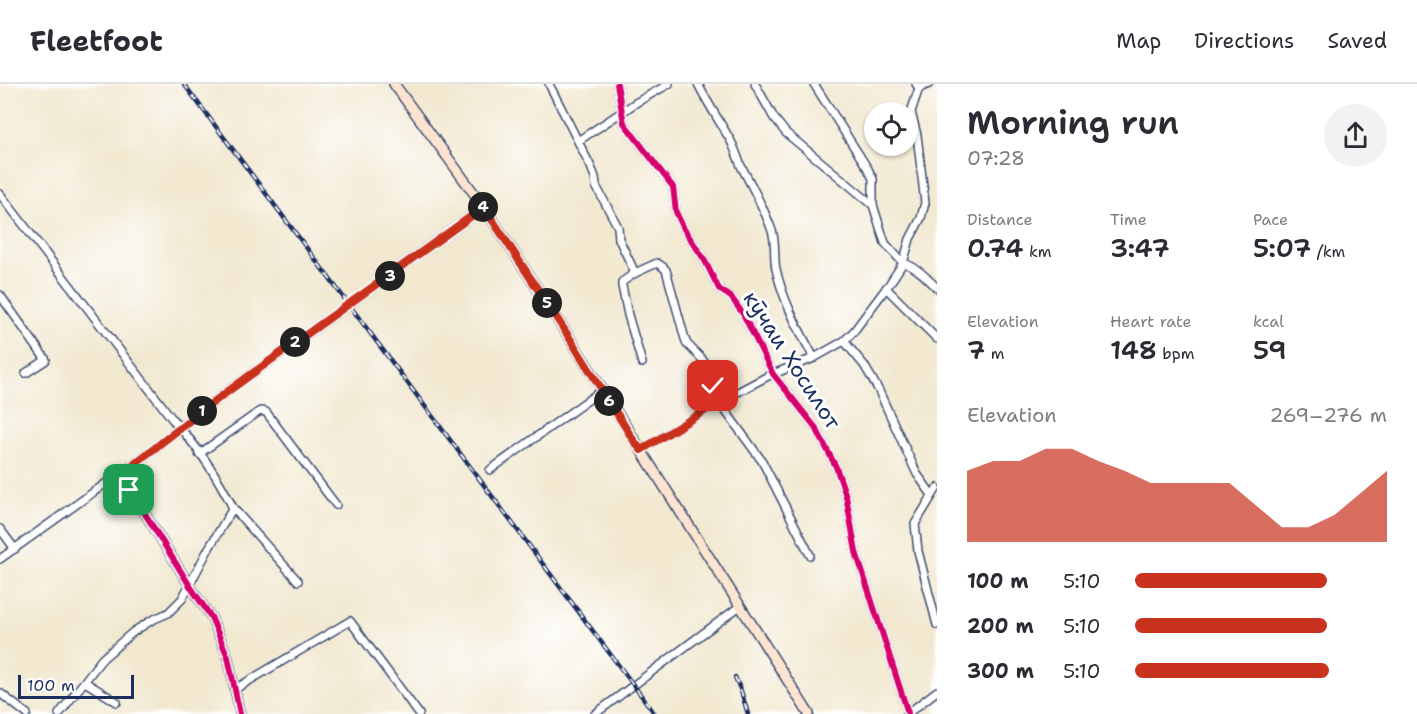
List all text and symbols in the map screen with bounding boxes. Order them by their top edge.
text: Fleetfoot [30,22,163,60]
text: Map [1116,27,1161,55]
text: Directions [1194,27,1294,55]
text: Saved [1327,27,1387,55]
text: Morning run [967,100,1179,145]
map controls [864,102,918,156]
button: locate [864,102,918,156]
button: share [1324,104,1387,167]
text: 07:28 [967,145,1025,171]
pin: 4 [468,192,498,222]
text: 4 [477,196,489,217]
text: Distance [967,209,1033,230]
text: Time [1110,209,1147,230]
text: Pace [1253,209,1288,230]
text: 0.74 [967,230,1024,265]
text: 3:47 [1110,230,1170,265]
text: 5:07 [1253,230,1311,265]
text: km [1024,241,1052,262]
text: /km [1311,241,1345,262]
pin: 3 [375,261,405,291]
text: 3 [384,265,396,286]
street label: кӯчаи Хосилот [737,285,848,435]
pin: 5 [532,288,562,318]
text: 5 [542,292,552,313]
text: Elevation [967,311,1039,332]
text: Heart rate [1110,311,1192,332]
text: kcal [1253,311,1284,332]
pin: 2 [280,327,310,357]
text: 2 [289,331,301,352]
text: 7 [967,332,985,367]
text: 148 [1110,332,1157,367]
text: 59 [1253,332,1287,367]
text: m [985,343,1004,364]
text: bpm [1157,343,1194,364]
pin [687,360,738,411]
icon: check [696,369,729,402]
pin: 6 [594,386,624,416]
text: 6 [603,390,615,411]
pin: 1 [187,396,217,426]
text: 1 [198,400,206,421]
text: Elevation [967,402,1057,428]
text: 269–276 m [1270,402,1387,428]
pin [103,464,154,515]
icon: arrive [112,473,145,506]
text: 100 m [967,568,1029,594]
text: 5:10 [1063,568,1100,594]
text: 200 m [967,613,1034,639]
text: 5:10 [1063,613,1100,639]
text: 300 m [967,658,1034,684]
text: 5:10 [1063,658,1100,684]
scale bar [18,672,134,700]
text: 100 m [27,675,75,696]

